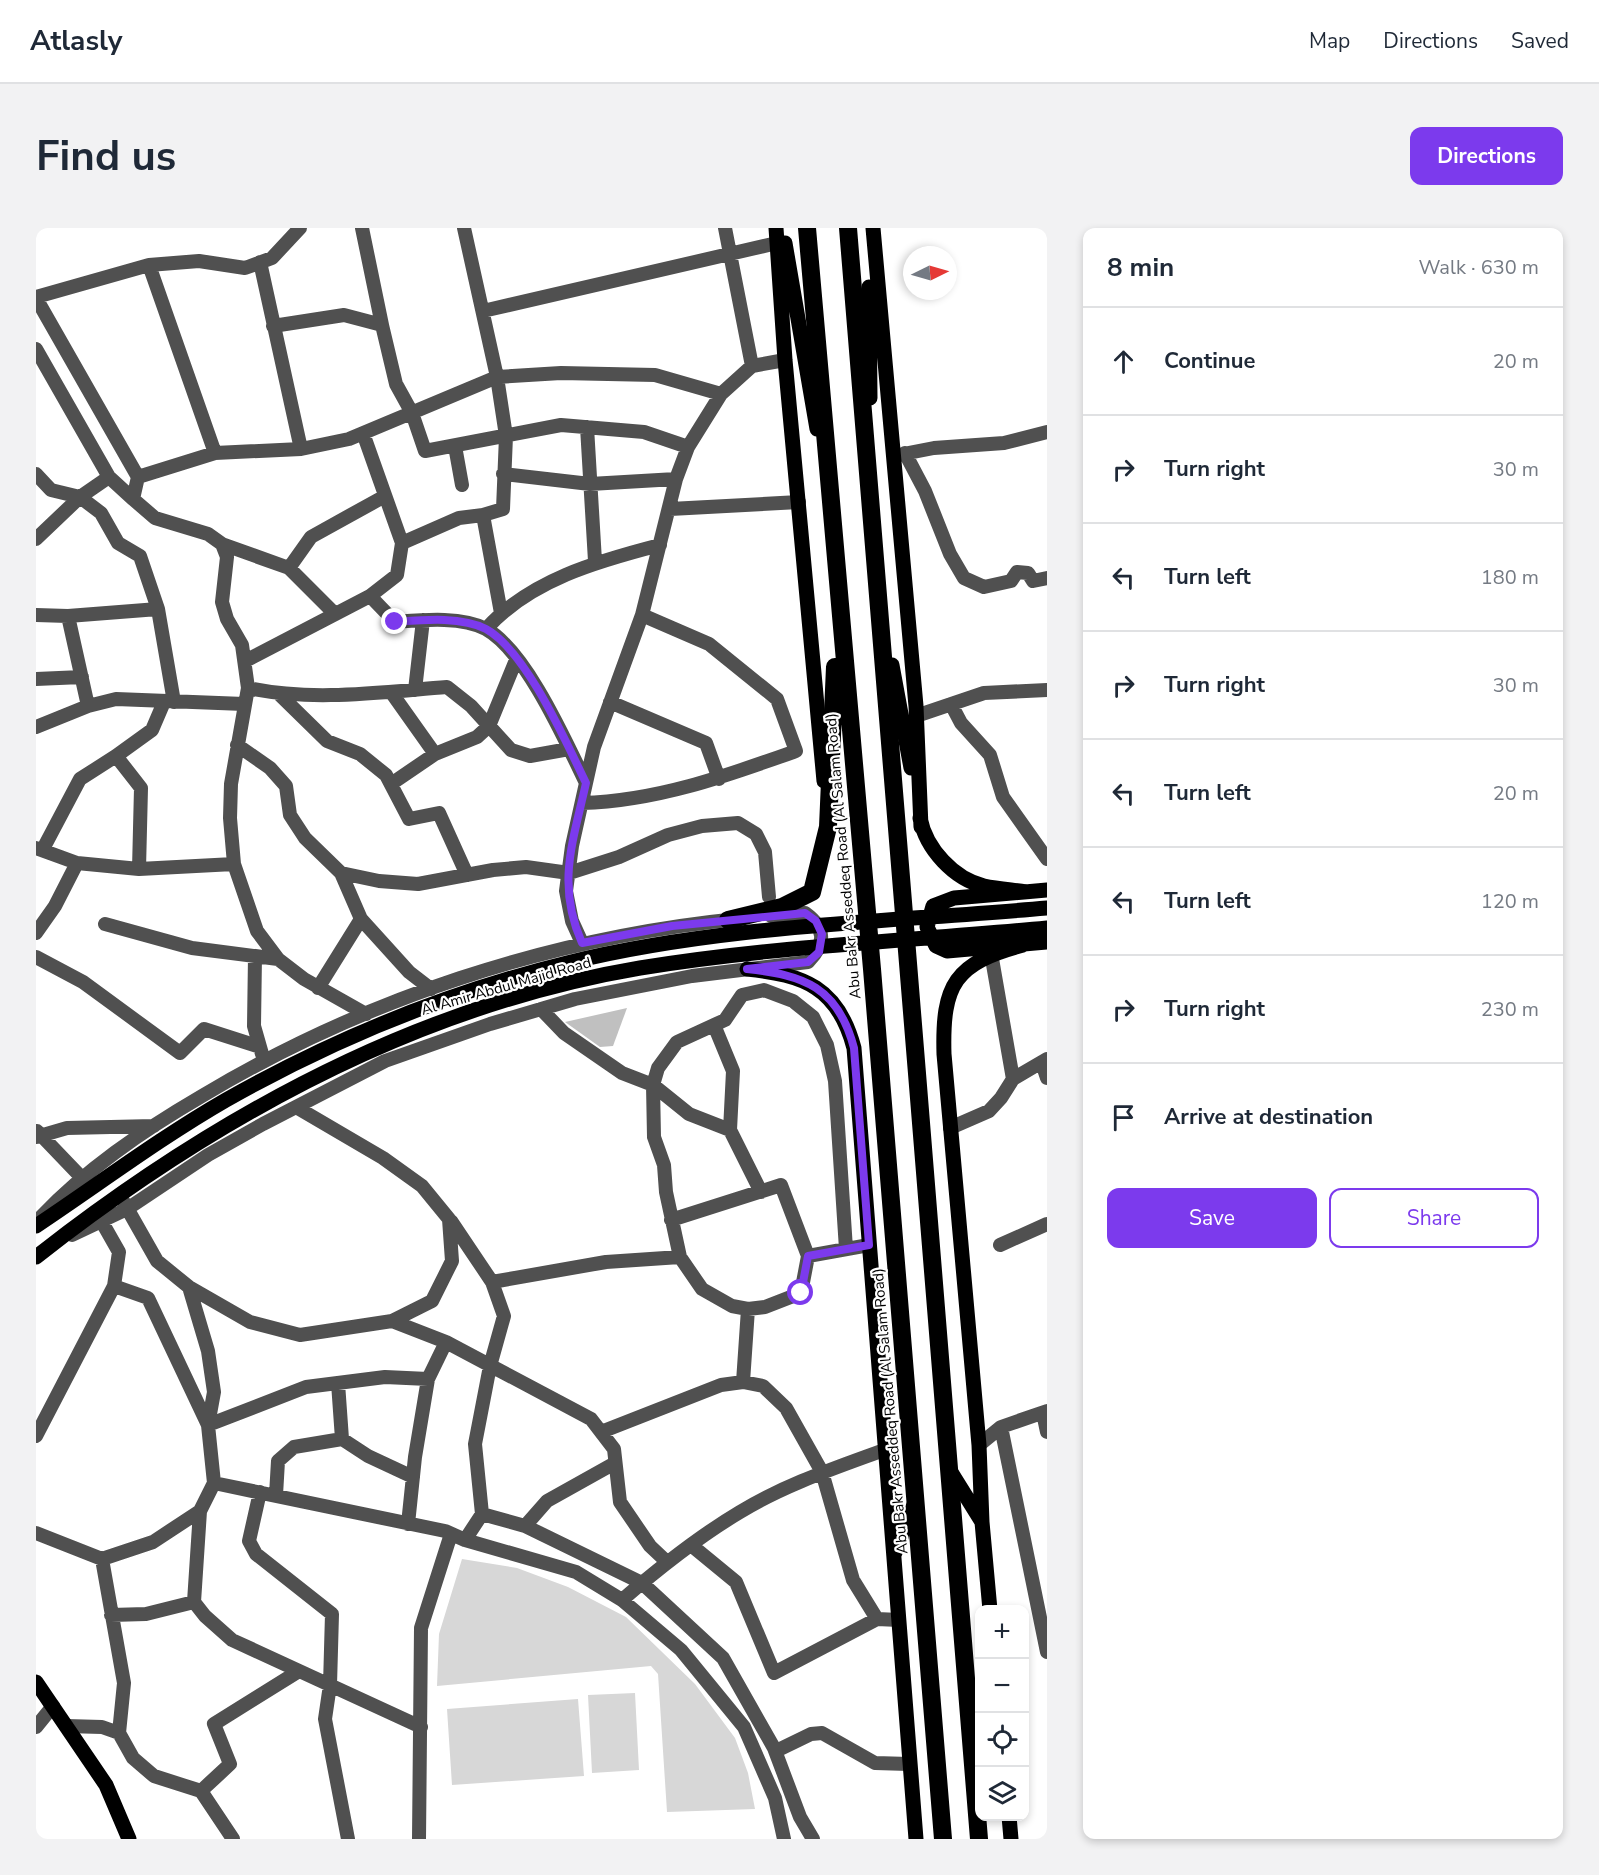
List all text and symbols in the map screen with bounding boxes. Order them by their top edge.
text: Atlasly [30,22,122,60]
text: Map [1309,27,1350,55]
text: Directions [1383,27,1478,55]
text: Saved [1511,27,1569,55]
button: Directions [1410,127,1563,185]
text: Find us [36,128,176,185]
north arrow [903,246,957,300]
text: 8 min [1107,250,1174,285]
text: Walk · 630 m [1419,254,1539,281]
icon: ahead [1107,345,1140,378]
text: Continue [1164,346,1255,376]
text: 20 m [1493,348,1539,375]
icon: right [1107,453,1140,486]
text: Turn right [1164,454,1265,484]
text: 30 m [1493,456,1539,483]
icon: left [1107,561,1140,594]
text: Turn left [1164,562,1251,592]
text: 180 m [1481,564,1539,591]
route end [381,608,407,634]
icon: right [1107,669,1140,702]
text: Turn right [1164,670,1265,700]
text: 30 m [1493,672,1539,699]
street label: Abu Bakr Asseddeq Road (Al Salam Road) [821,712,865,1000]
icon: left [1107,777,1140,810]
text: Turn left [1164,778,1251,808]
text: 20 m [1493,780,1539,807]
icon: left [1107,885,1140,918]
text: Turn left [1164,886,1251,916]
text: 120 m [1481,888,1539,915]
street label: Al Amir Abdul Majid Road [419,952,593,1020]
icon: right [1107,993,1140,1026]
text: Turn right [1164,994,1265,1024]
text: 230 m [1481,996,1539,1023]
icon: arrive [1107,1101,1140,1134]
text: Arrive at destination [1164,1102,1373,1132]
button: Save [1107,1188,1317,1248]
button: Share [1329,1188,1539,1248]
street label: Abu Bakr Asseddeq Road (Al Salam Road) [868,1267,912,1555]
route start [787,1279,813,1305]
map controls [975,1605,1029,1821]
button: + [975,1605,1029,1659]
button: − [975,1659,1029,1713]
button: locate [975,1713,1029,1767]
button: layers [975,1767,1029,1821]

